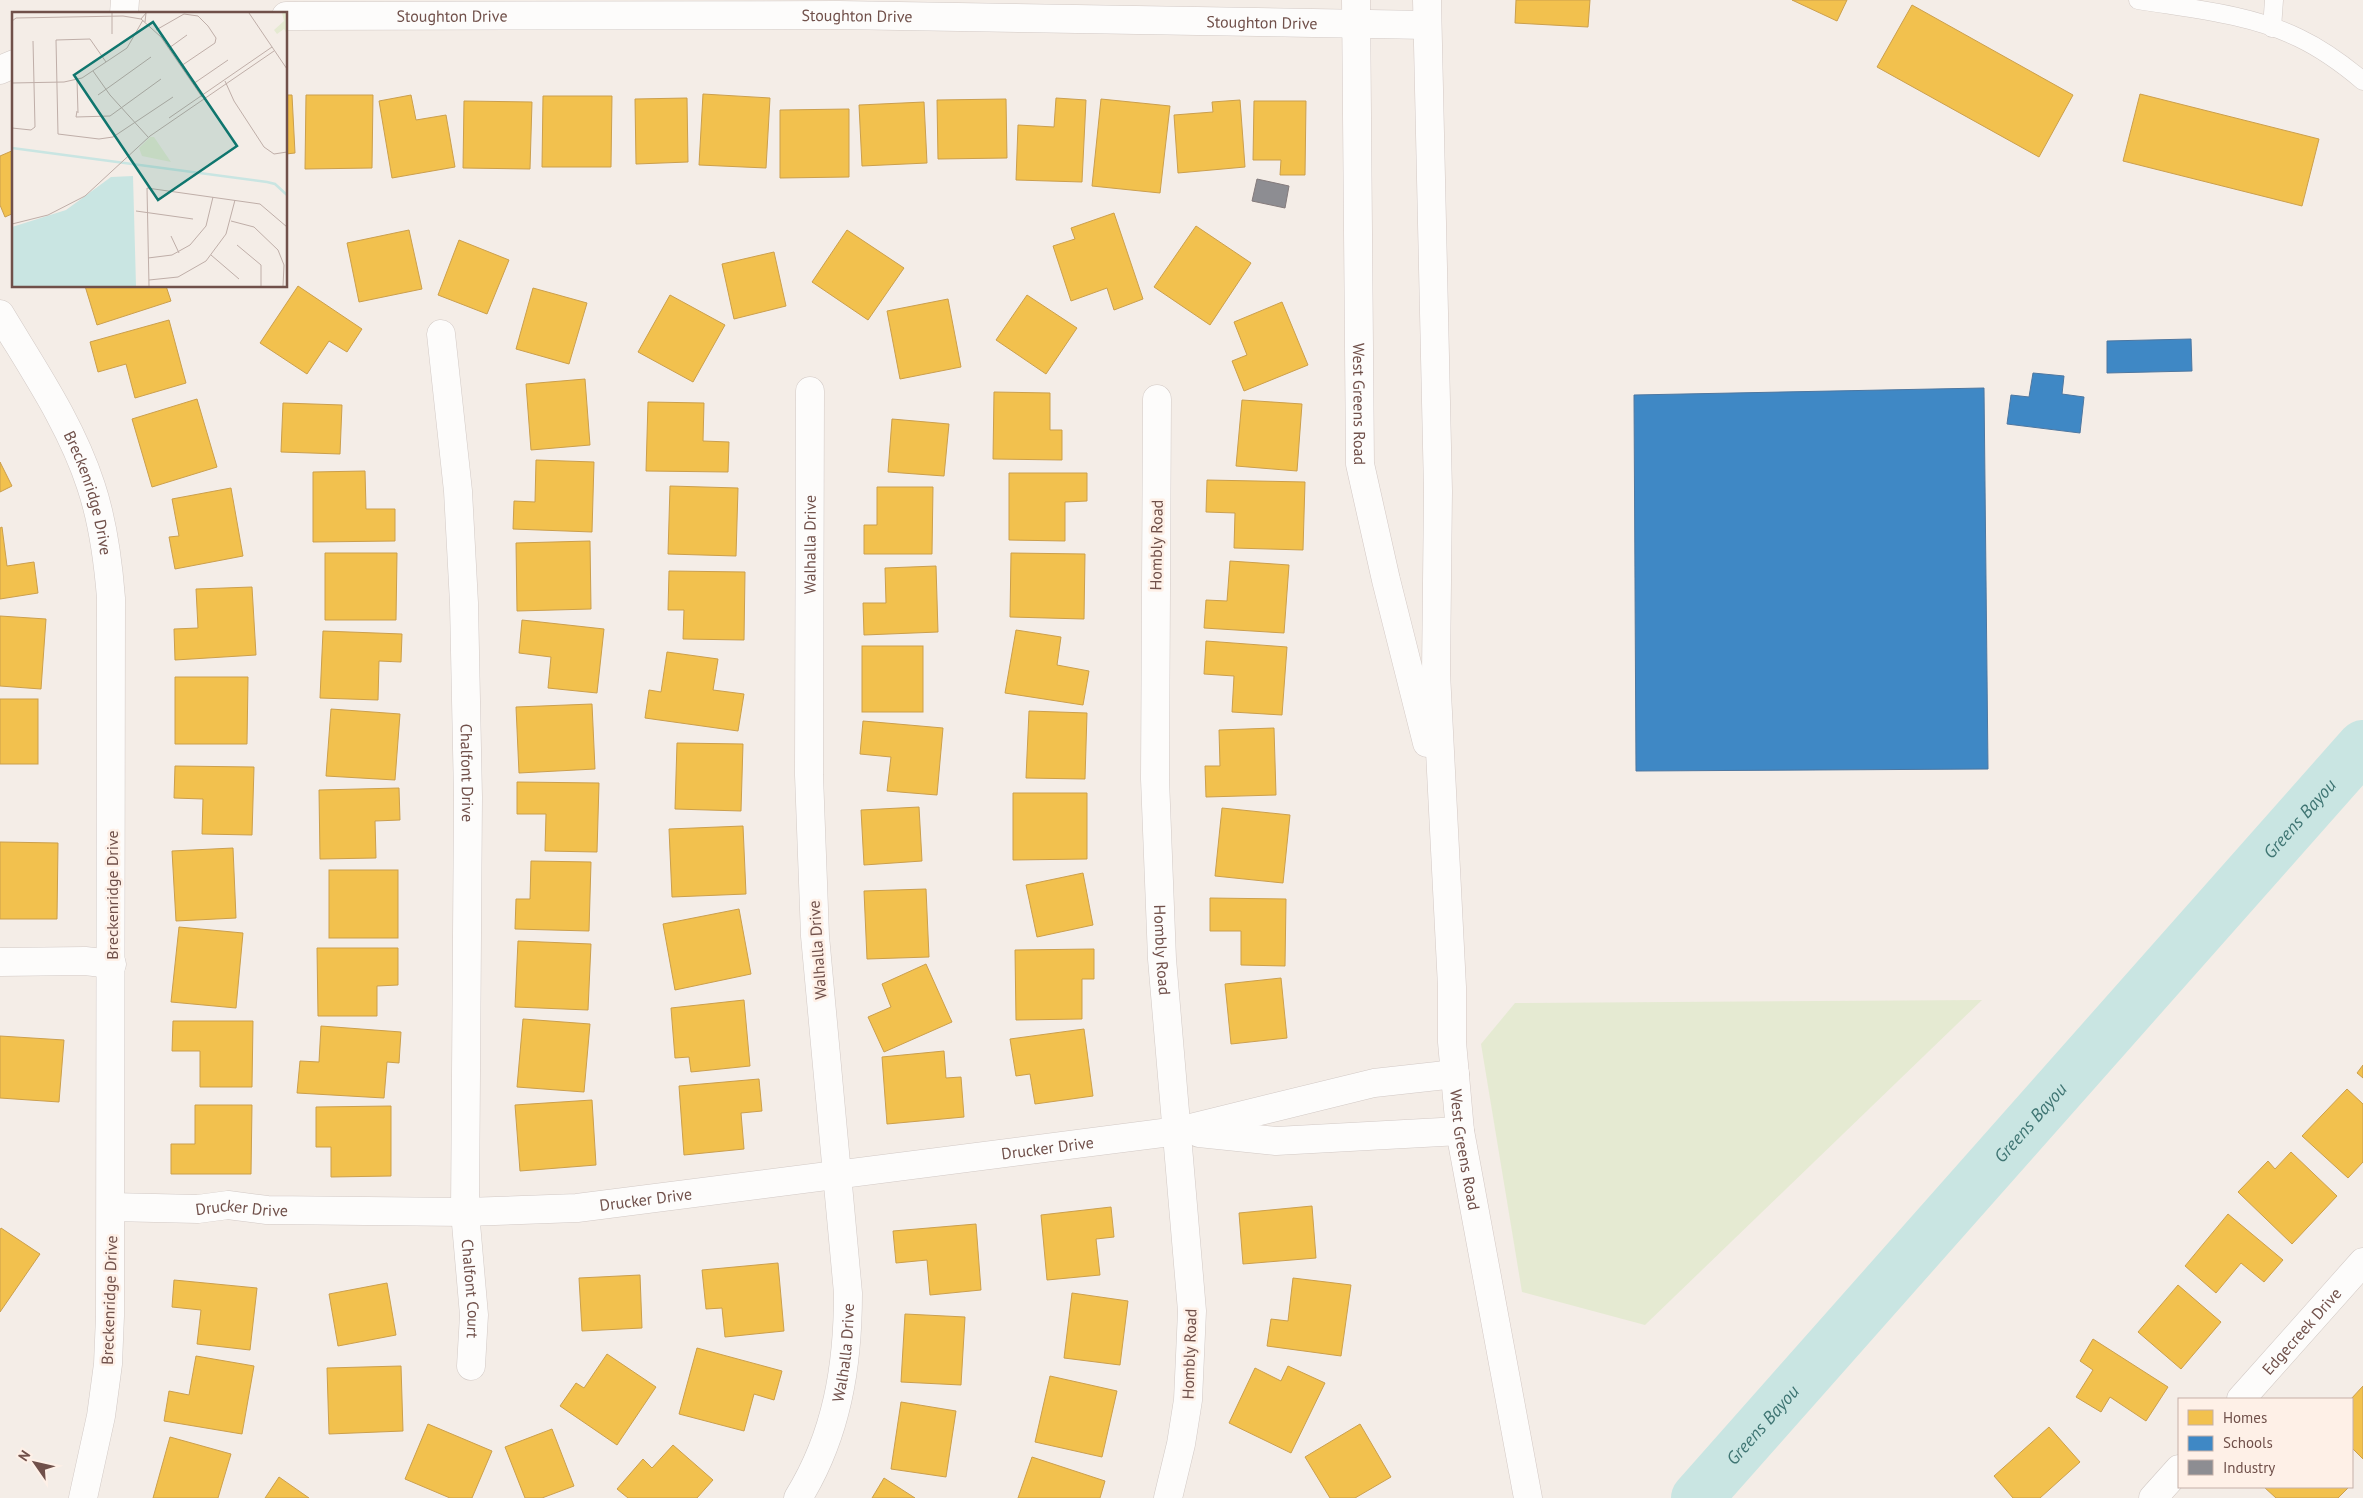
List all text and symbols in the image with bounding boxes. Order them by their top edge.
street label: Stoughton Drive [801,5,913,26]
street label: Stoughton Drive [396,6,508,26]
street label: Stoughton Drive [1206,11,1318,33]
inset map [12,12,288,288]
street label: West Greens Road [1349,343,1370,465]
street label: Breckenridge Drive [60,427,116,556]
street label: Walhalla Drive [799,495,820,594]
street label: Hombly Road [1145,500,1167,590]
street label: Chalfont Drive [456,723,478,822]
water label: Greens Bayou [2258,774,2340,863]
street label: Breckenridge Drive [102,830,122,960]
street label: Walhalla Drive [804,900,830,1000]
street label: Hombly Road [1150,904,1175,996]
water label: Greens Bayou [1988,1078,2071,1167]
street label: West Greens Road [1446,1088,1484,1212]
street label: Drucker Drive [1000,1132,1095,1164]
street label: Drucker Drive [598,1183,693,1215]
street label: Drucker Drive [194,1195,288,1220]
street label: Breckenridge Drive [97,1235,121,1365]
street label: Chalfont Court [457,1238,484,1339]
street label: Edgecreek Drive [2258,1283,2346,1379]
street label: Walhalla Drive [827,1303,858,1404]
street label: Hombly Road [1177,1308,1201,1400]
water label: Greens Bayou [1721,1380,1803,1469]
legend [2178,1398,2353,1488]
text: Homes [2223,1408,2267,1427]
text: Schools [2223,1433,2273,1452]
north arrow [10,1438,60,1488]
text: N [14,1447,34,1465]
text: Industry [2223,1458,2275,1477]

